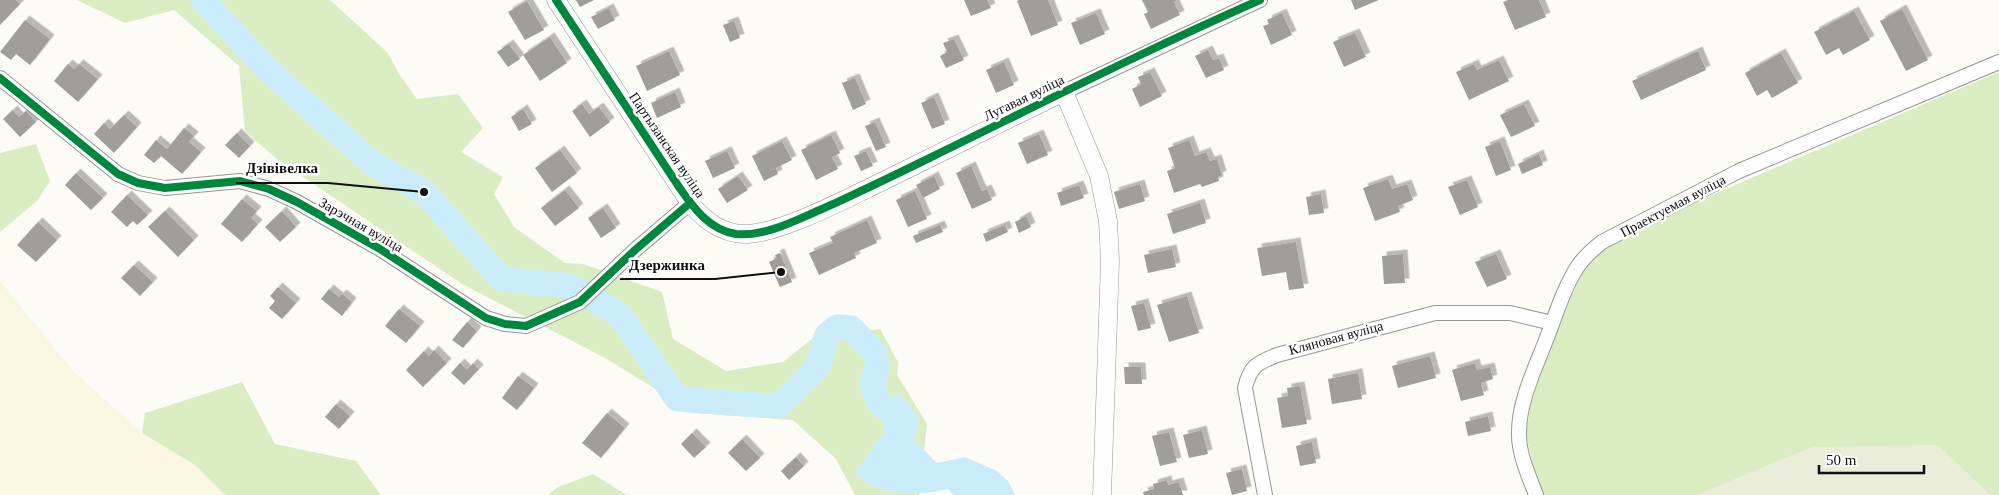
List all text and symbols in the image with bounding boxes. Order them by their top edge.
street label: Лугавая вуліца [981,72,1067,124]
street label: Партызанская вуліца [626,89,708,201]
callout: Дзівівелка [236,153,328,183]
text: Дзівівелка [246,160,319,176]
street label: Праектуемая вуліца [1618,172,1729,240]
street label: Зарэчная вуліца [316,195,406,255]
callout: Дзержинка [620,249,715,279]
text: Дзержинка [629,257,705,273]
street label: Кляновая вуліца [1287,318,1386,358]
scale bar [1819,442,1924,474]
text: 50 m [1826,452,1857,468]

